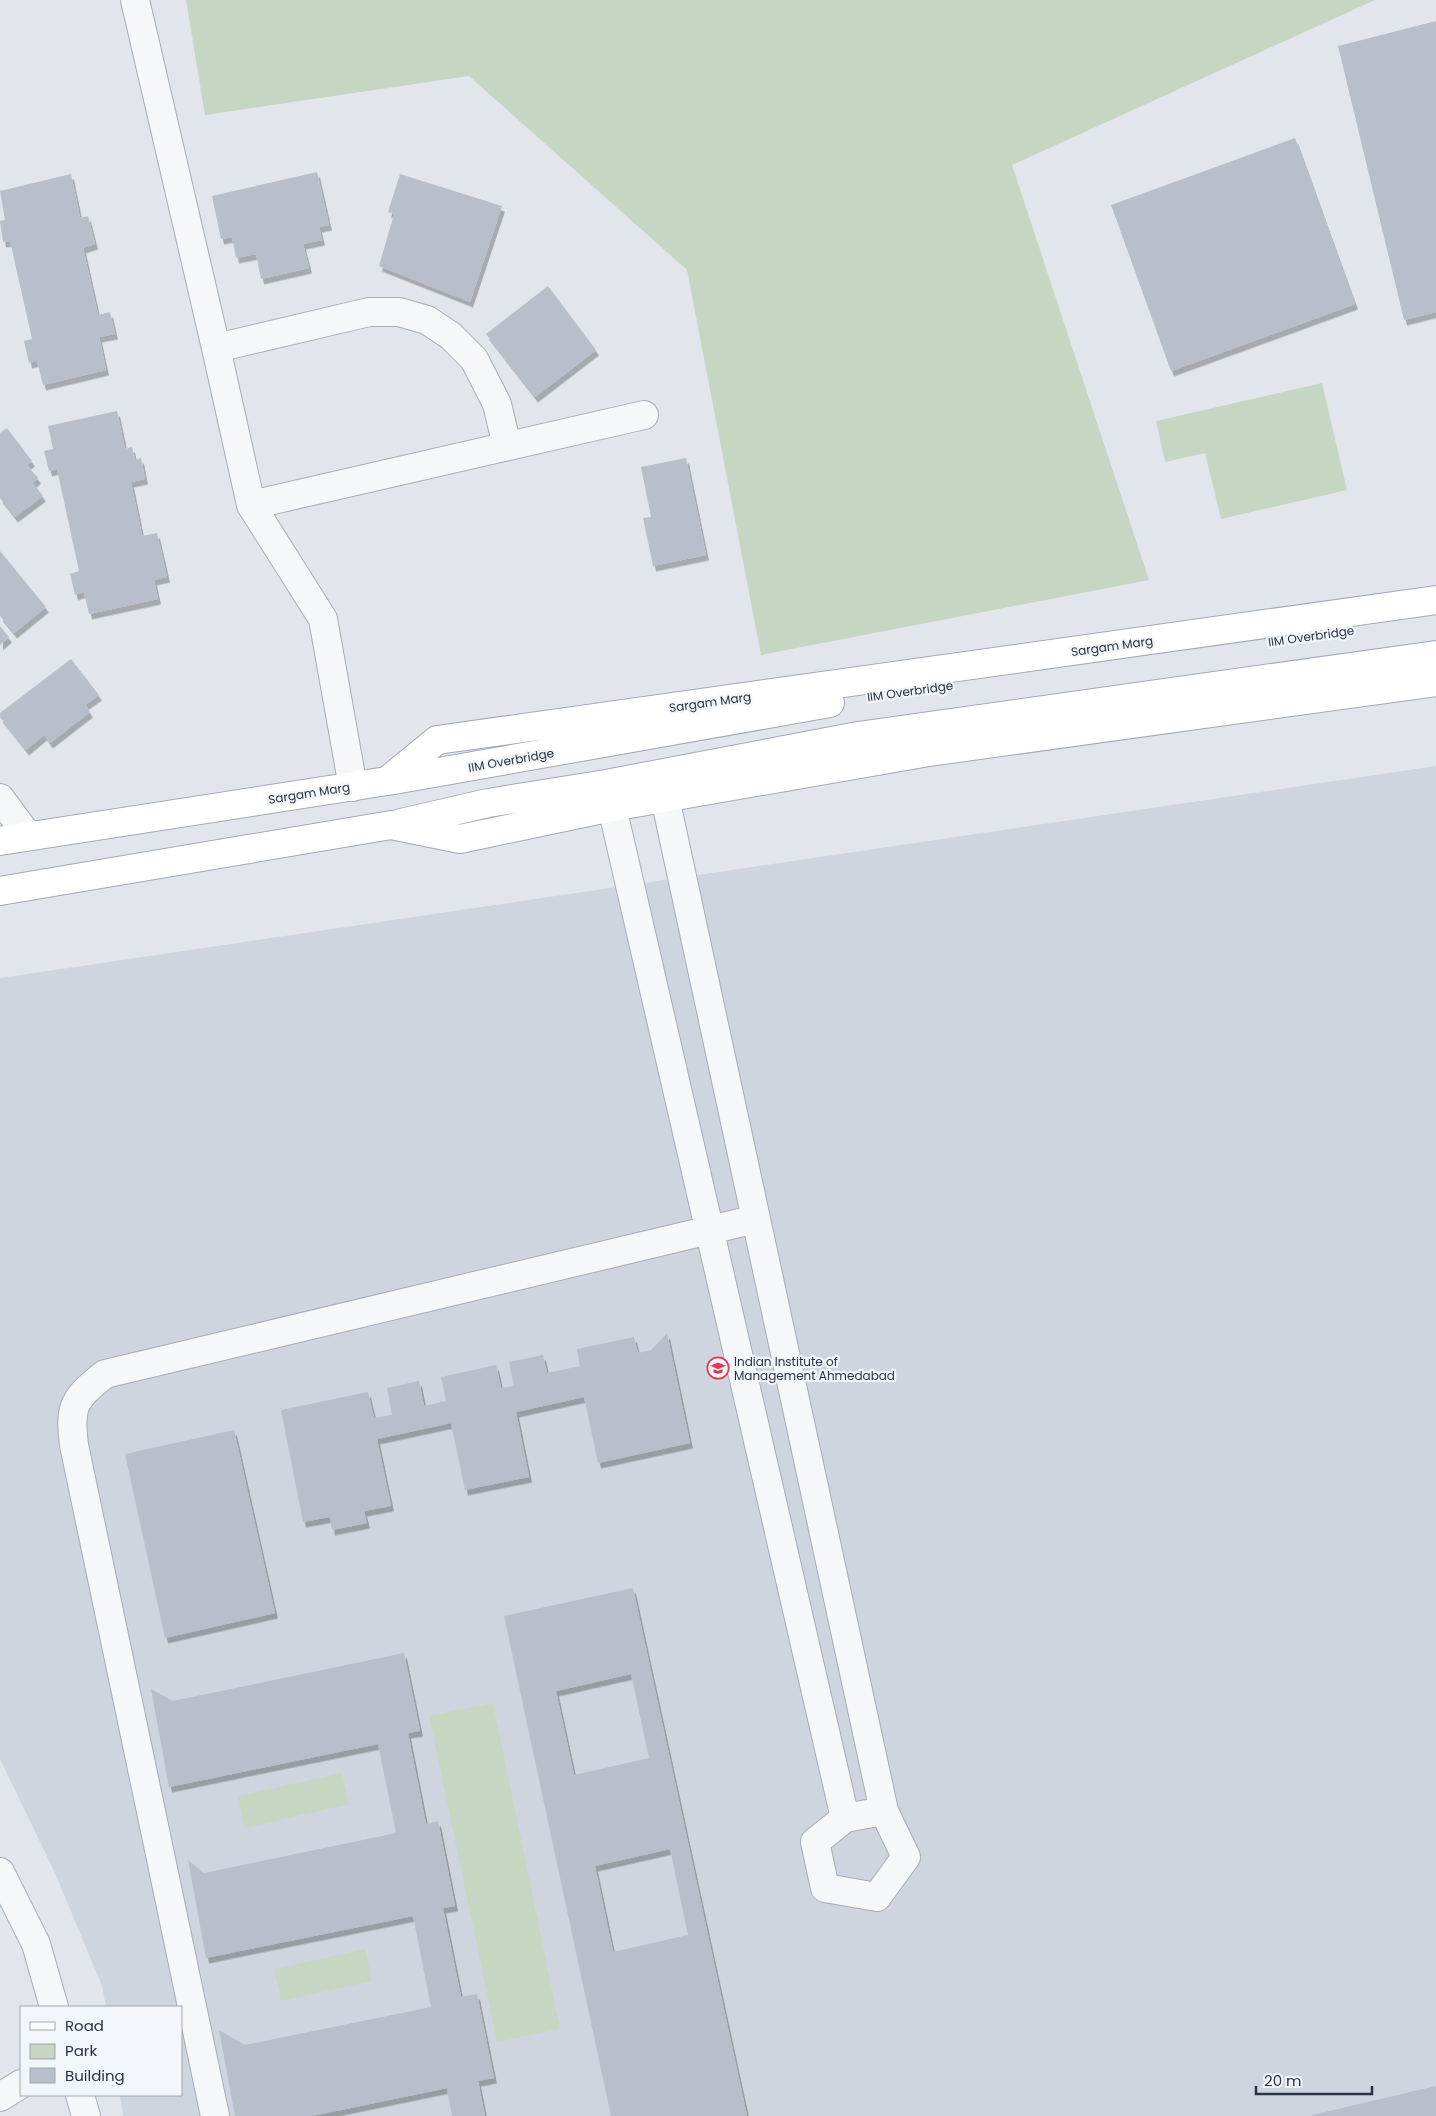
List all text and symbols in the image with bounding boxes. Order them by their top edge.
street label: IIM Overbridge [1267,622,1355,650]
street label: Sargam Marg [1070,632,1154,660]
street label: IIM Overbridge [866,677,954,705]
street label: Sargam Marg [668,688,752,716]
street label: IIM Overbridge [467,744,555,776]
street label: Sargam Marg [267,778,351,808]
place label: Indian Institute of Management Ahmedabad [734,1353,895,1384]
school or university icon: Indian Institute of Management Ahmedabad [706,1356,730,1380]
legend [20,2006,182,2096]
text: Road [65,2015,104,2036]
text: Park [65,2040,97,2061]
scale bar [1256,2064,1372,2096]
text: Building [65,2065,125,2086]
text: 20 m [1264,2070,1302,2091]

